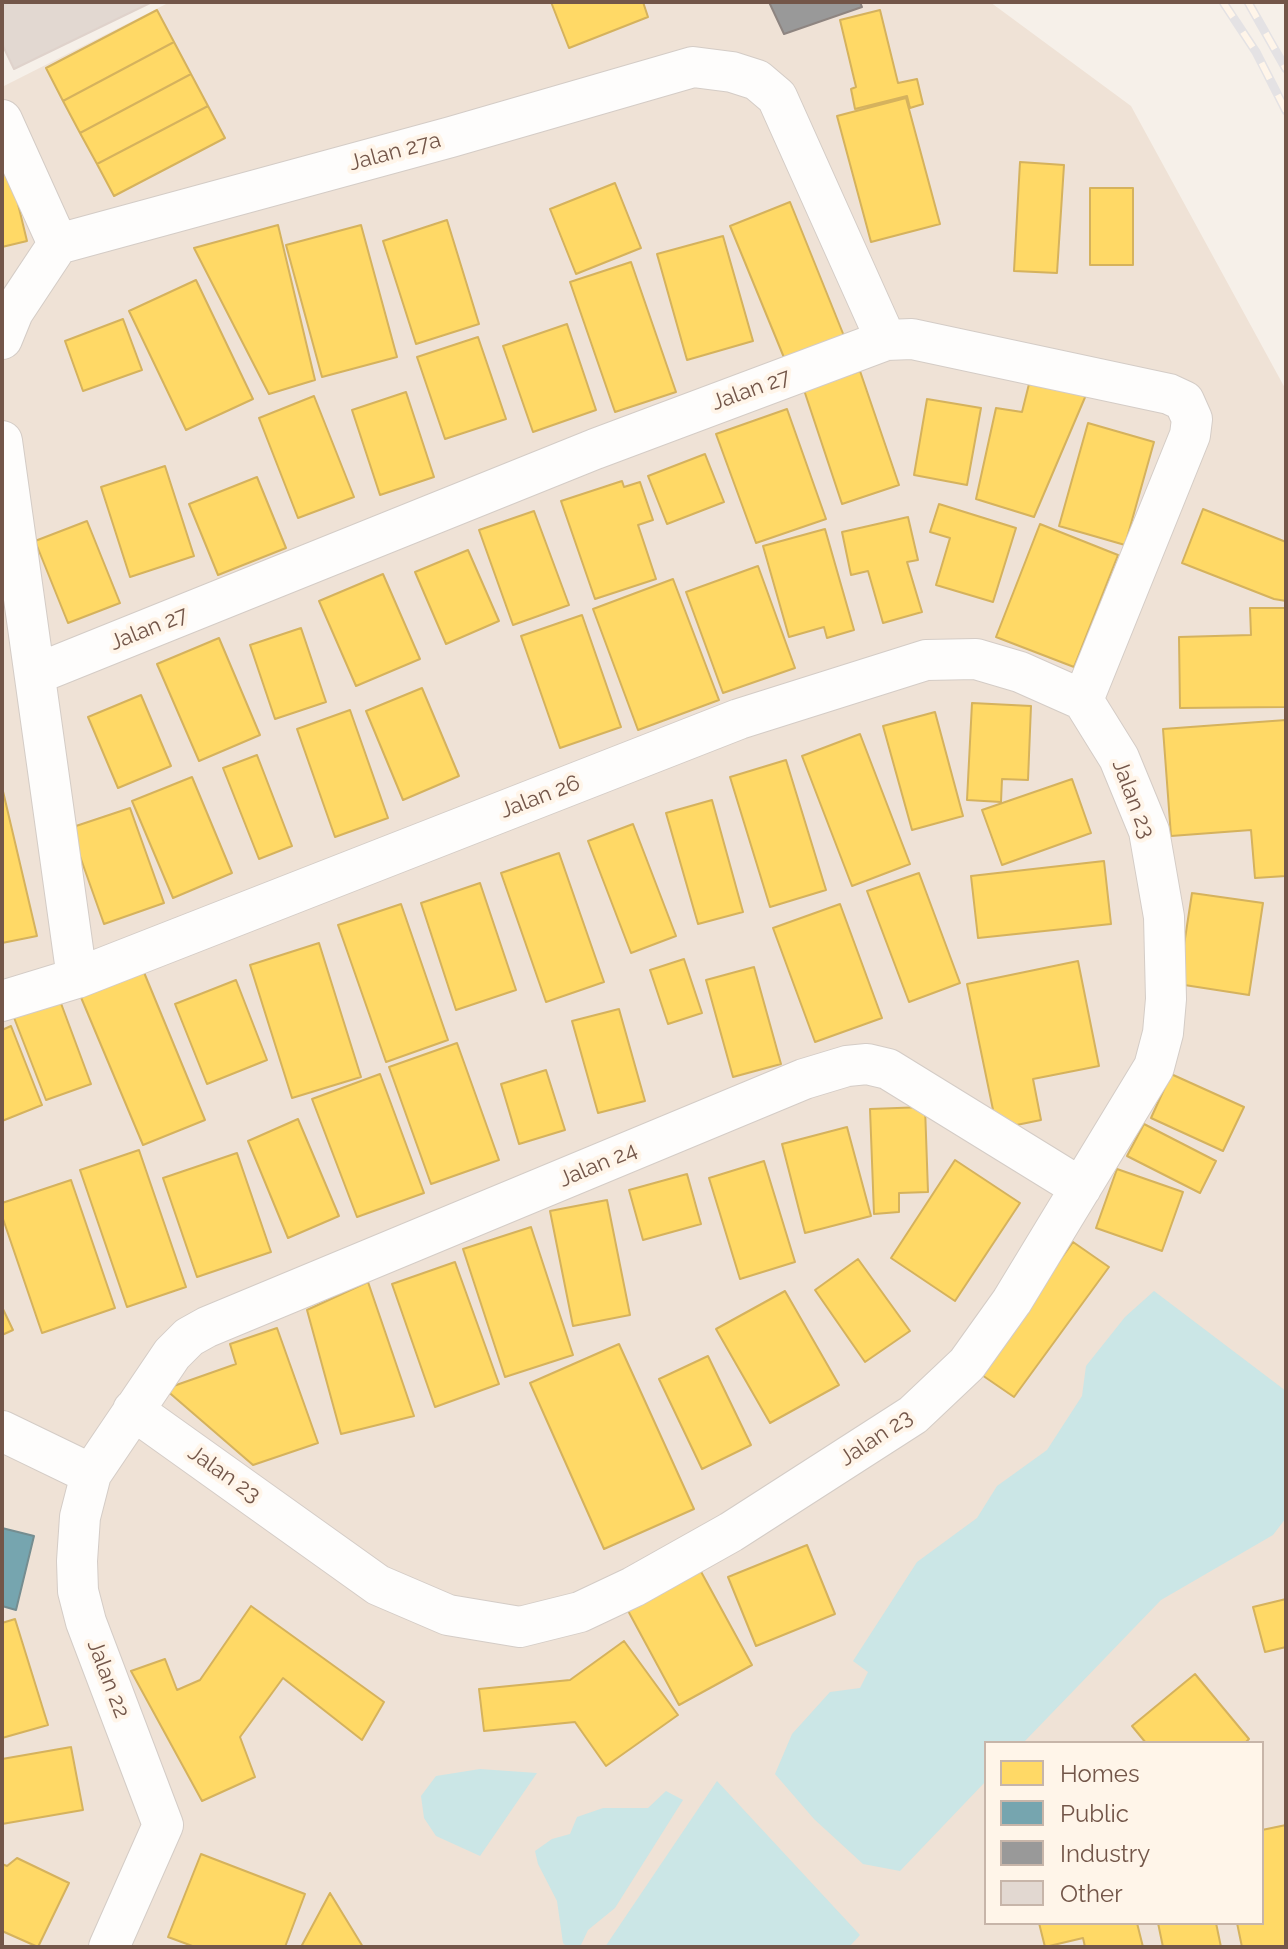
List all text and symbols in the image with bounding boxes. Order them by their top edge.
street label: Jalan 27a [346,127,444,177]
street label: Jalan 27 [708,364,794,416]
street label: Jalan 27 [106,601,192,657]
street label: Jalan 23 [1106,756,1160,842]
street label: Jalan 26 [496,770,584,824]
street label: Jalan 24 [555,1137,641,1193]
street label: Jalan 23 [835,1404,917,1472]
street label: Jalan 23 [183,1440,265,1508]
street label: Jalan 22 [81,1636,135,1722]
legend [984,1741,1264,1925]
text: Homes [1060,1759,1140,1788]
text: Public [1060,1799,1129,1828]
text: Industry [1060,1839,1150,1868]
text: Other [1060,1879,1123,1908]

